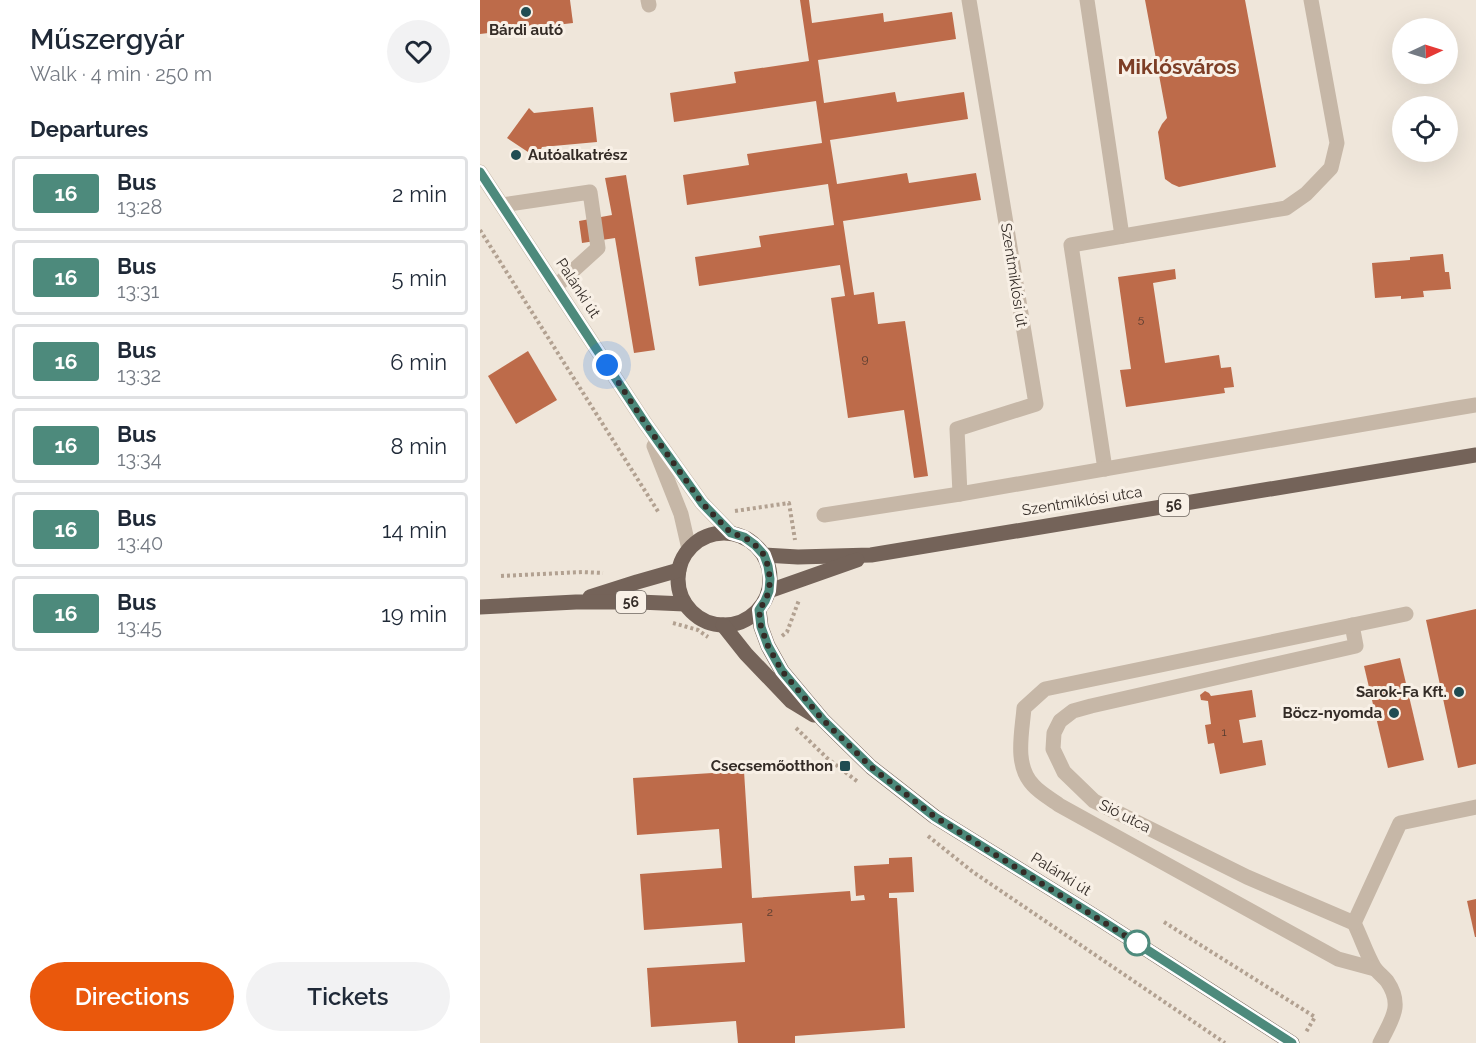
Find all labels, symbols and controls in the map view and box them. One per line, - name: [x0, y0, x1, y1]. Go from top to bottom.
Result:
- marker: Bárdi autó: [519, 5, 533, 19]
- north arrow: [1392, 18, 1458, 84]
- map controls: [1392, 18, 1458, 162]
- button: heart: [387, 20, 450, 83]
- place label: Bárdi autó: [489, 21, 563, 39]
- text: Műszergyár: [30, 23, 184, 56]
- district label: Miklósváros: [1117, 54, 1237, 79]
- text: Walk · 4 min · 250 m: [30, 62, 212, 86]
- button: locate: [1392, 96, 1458, 162]
- text: Departures: [30, 116, 148, 142]
- place label: Autóalkatrész: [528, 146, 627, 164]
- marker: Autóalkatrész: [509, 148, 523, 162]
- text: Bus: [117, 169, 156, 195]
- text: 16: [54, 181, 78, 206]
- text: 2 min: [392, 181, 447, 207]
- text: 13:28: [117, 195, 162, 219]
- street label: Szentmiklósi út: [997, 222, 1031, 328]
- text: Bus: [117, 253, 156, 279]
- street label: Palánki út: [552, 255, 604, 321]
- text: 16: [54, 265, 78, 290]
- text: 5 min: [392, 265, 447, 291]
- text: 13:31: [117, 279, 159, 303]
- house number: 5: [1138, 312, 1145, 326]
- text: Bus: [117, 337, 156, 363]
- text: 16: [54, 349, 78, 374]
- text: 6 min: [390, 349, 447, 375]
- your location: [592, 350, 622, 380]
- house number: 9: [861, 352, 869, 366]
- text: 13:32: [117, 363, 161, 387]
- text: Bus: [117, 421, 156, 447]
- text: 16: [54, 433, 78, 458]
- text: 8 min: [391, 433, 447, 459]
- text: 13:34: [117, 447, 162, 471]
- street label: Szentmiklósi utca: [1021, 483, 1143, 519]
- road number: 56: [1159, 494, 1189, 516]
- text: Bus: [117, 505, 156, 531]
- text: 16: [54, 517, 78, 542]
- text: 14 min: [382, 517, 447, 543]
- text: 13:40: [117, 531, 163, 555]
- text: Bus: [117, 589, 156, 615]
- road number: 56: [616, 591, 646, 613]
- text: 16: [54, 601, 78, 626]
- text: 19 min: [381, 601, 447, 627]
- text: 13:45: [117, 615, 162, 639]
- place label: Sarok-Fa Kft.: [1356, 683, 1447, 701]
- marker: Sarok-Fa Kft.: [1452, 685, 1466, 699]
- place label: Böcz-nyomda: [1282, 704, 1382, 722]
- marker: Böcz-nyomda: [1387, 706, 1401, 720]
- house number: 1: [1221, 725, 1227, 739]
- place label: Csecsemőotthon: [711, 757, 833, 775]
- marker: Csecsemőotthon: [838, 759, 852, 773]
- street label: Sió utca: [1096, 795, 1154, 837]
- street label: Palánki út: [1028, 849, 1094, 899]
- house number: 2: [767, 905, 773, 919]
- unlabelled marker: [1124, 930, 1150, 956]
- button: Directions: [30, 962, 234, 1031]
- button: Tickets: [246, 962, 450, 1031]

